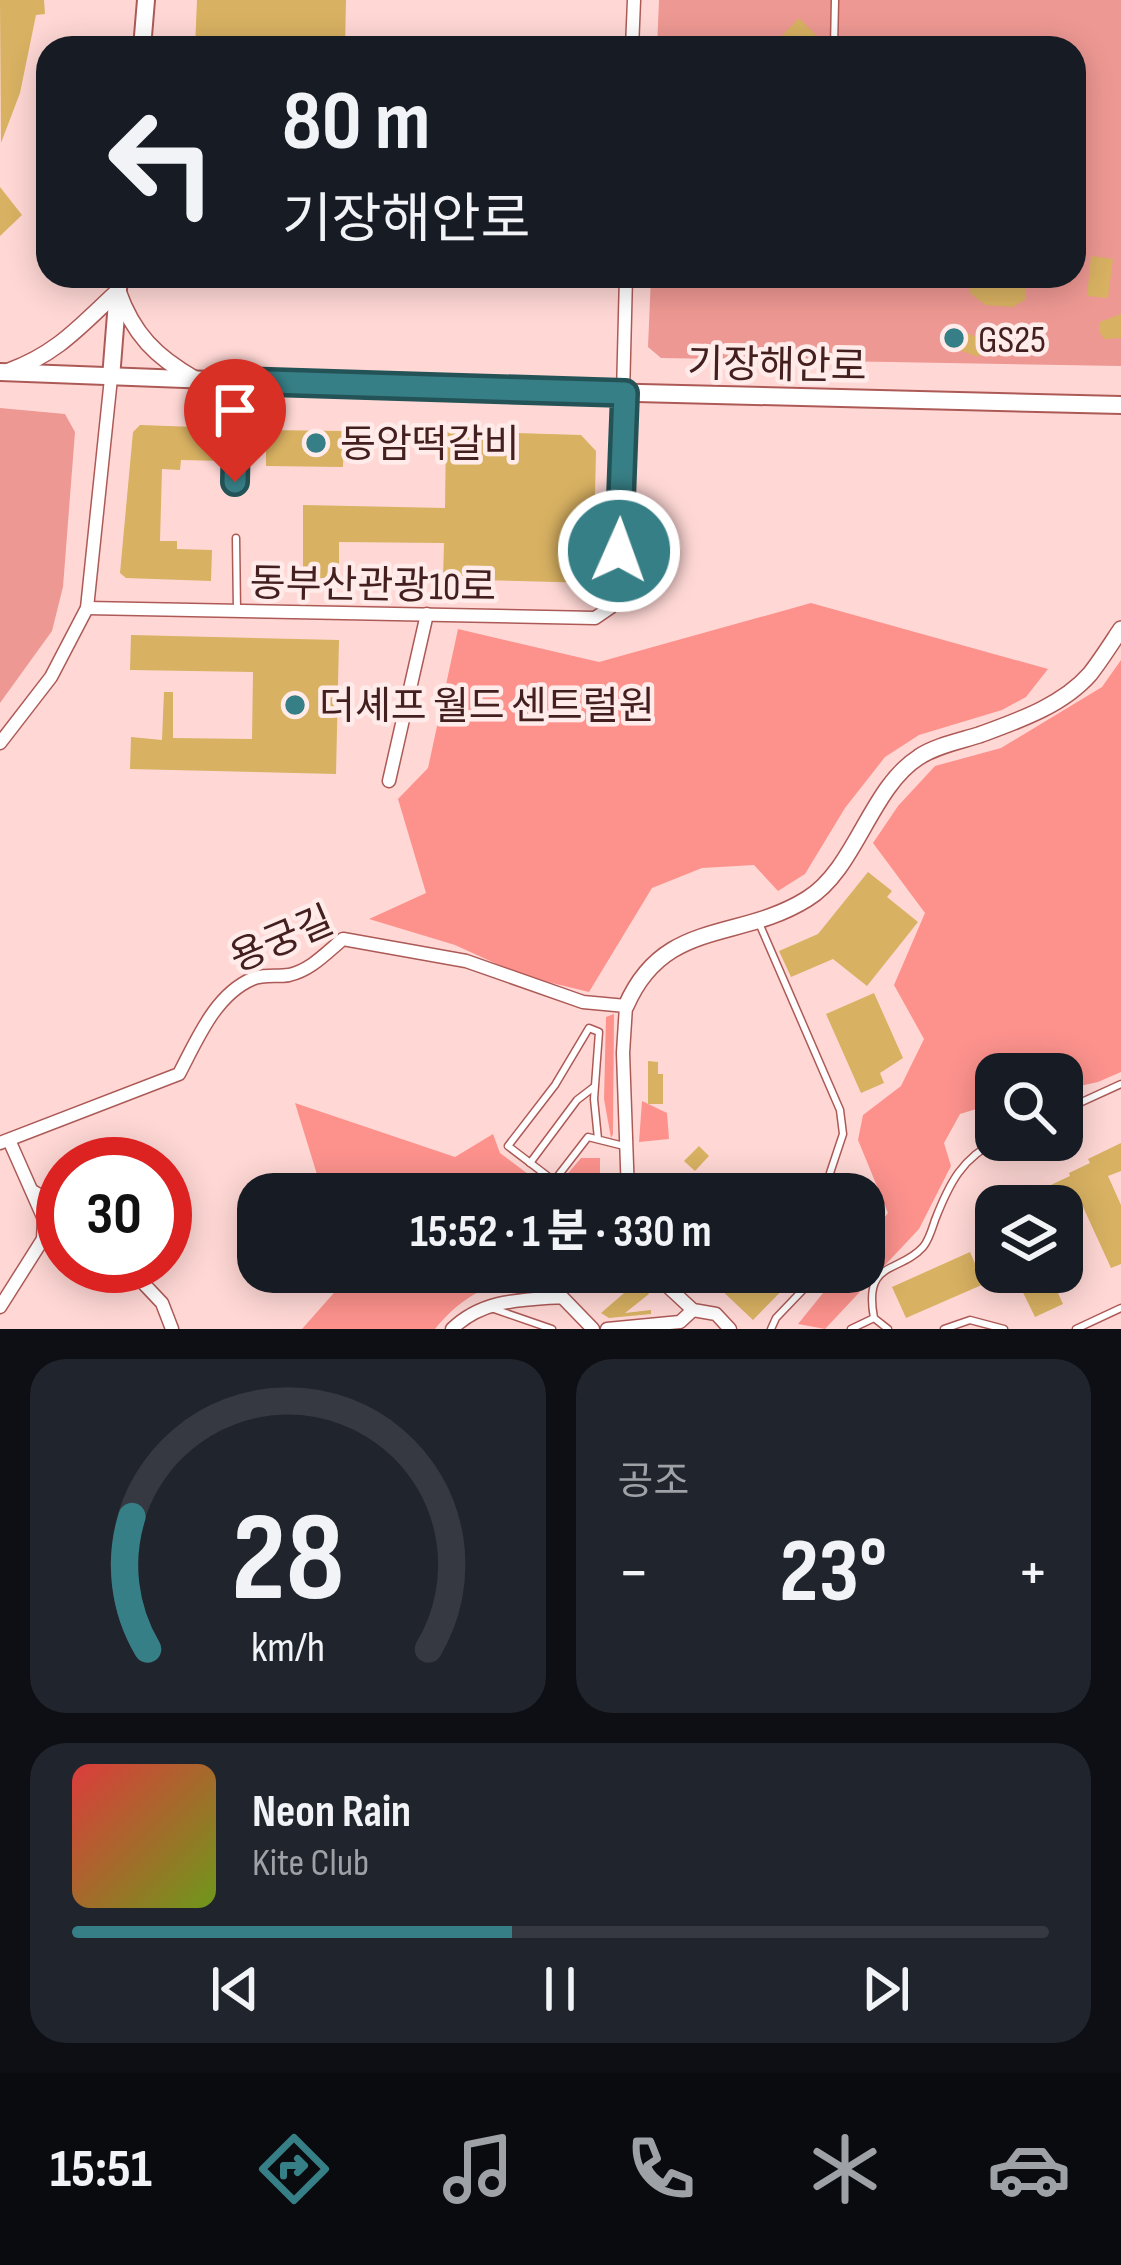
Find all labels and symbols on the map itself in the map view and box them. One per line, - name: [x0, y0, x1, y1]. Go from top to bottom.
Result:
- place label: GS25: [978, 317, 1046, 364]
- marker: GS25: [941, 325, 967, 351]
- street label: 기장해안로: [687, 341, 867, 392]
- pin: [184, 359, 286, 482]
- place label: 동암떡갈비: [340, 422, 519, 469]
- marker: 동암떡갈비: [303, 430, 329, 456]
- position arrow: [556, 488, 682, 614]
- street label: 동부산관광10로: [249, 561, 497, 612]
- place label: 더셰프 월드 센트럴원: [319, 684, 654, 731]
- marker: 더셰프 월드 센트럴원: [282, 692, 308, 718]
- street label: 용궁길: [223, 898, 341, 983]
- speed limit sign: 30: [36, 1137, 192, 1293]

